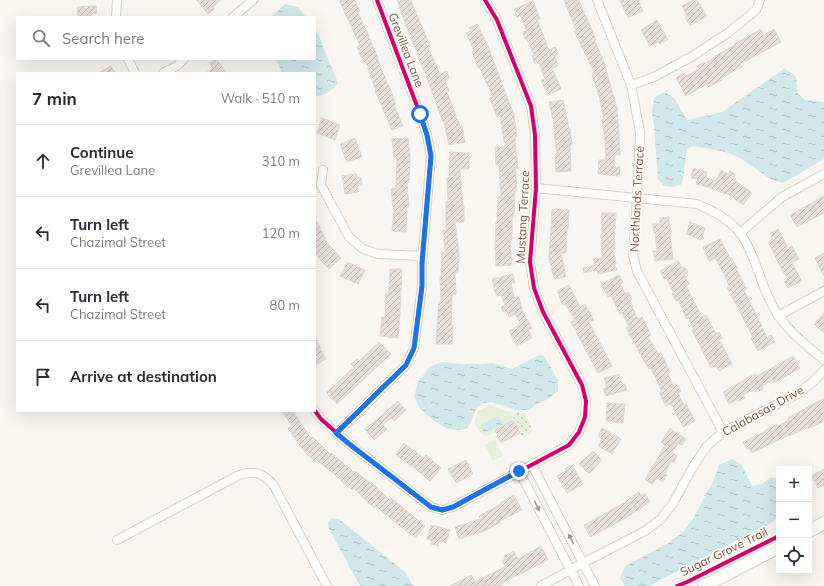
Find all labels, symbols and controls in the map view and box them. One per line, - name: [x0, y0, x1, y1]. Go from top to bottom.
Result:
- street label: Grevillea Lane: [385, 10, 428, 89]
- search box: [16, 16, 316, 60]
- icon: search: [30, 27, 52, 49]
- text: Search here: [62, 29, 144, 48]
- text: 7 min: [32, 88, 77, 109]
- text: Walk · 510 m: [221, 90, 300, 106]
- route start: [411, 105, 429, 123]
- text: Continue: [70, 143, 133, 162]
- street label: Northlands Terrace: [626, 146, 647, 252]
- icon: ahead: [32, 150, 54, 172]
- text: 310 m: [262, 153, 300, 169]
- text: Grevillea Lane: [70, 162, 155, 178]
- street label: Mustang Terrace: [513, 170, 532, 264]
- text: Turn left: [70, 215, 129, 234]
- icon: left: [32, 222, 54, 244]
- text: 120 m: [262, 225, 300, 241]
- text: Chazimal Street: [70, 234, 166, 250]
- text: Turn left: [70, 287, 129, 306]
- icon: left: [32, 294, 54, 316]
- text: 80 m: [270, 297, 300, 313]
- text: Chazimal Street: [70, 306, 166, 322]
- icon: arrive: [32, 366, 54, 388]
- text: Arrive at destination: [70, 367, 217, 386]
- street label: Calabasas Drive: [719, 382, 806, 439]
- route end: [510, 462, 528, 480]
- map controls: [776, 466, 812, 574]
- button: +: [776, 466, 812, 502]
- one-way arrow: [534, 500, 541, 512]
- button: −: [776, 502, 812, 538]
- street label: Sugar Grove Trail: [678, 524, 770, 579]
- one-way arrow: [568, 533, 574, 545]
- button: locate: [776, 538, 812, 574]

